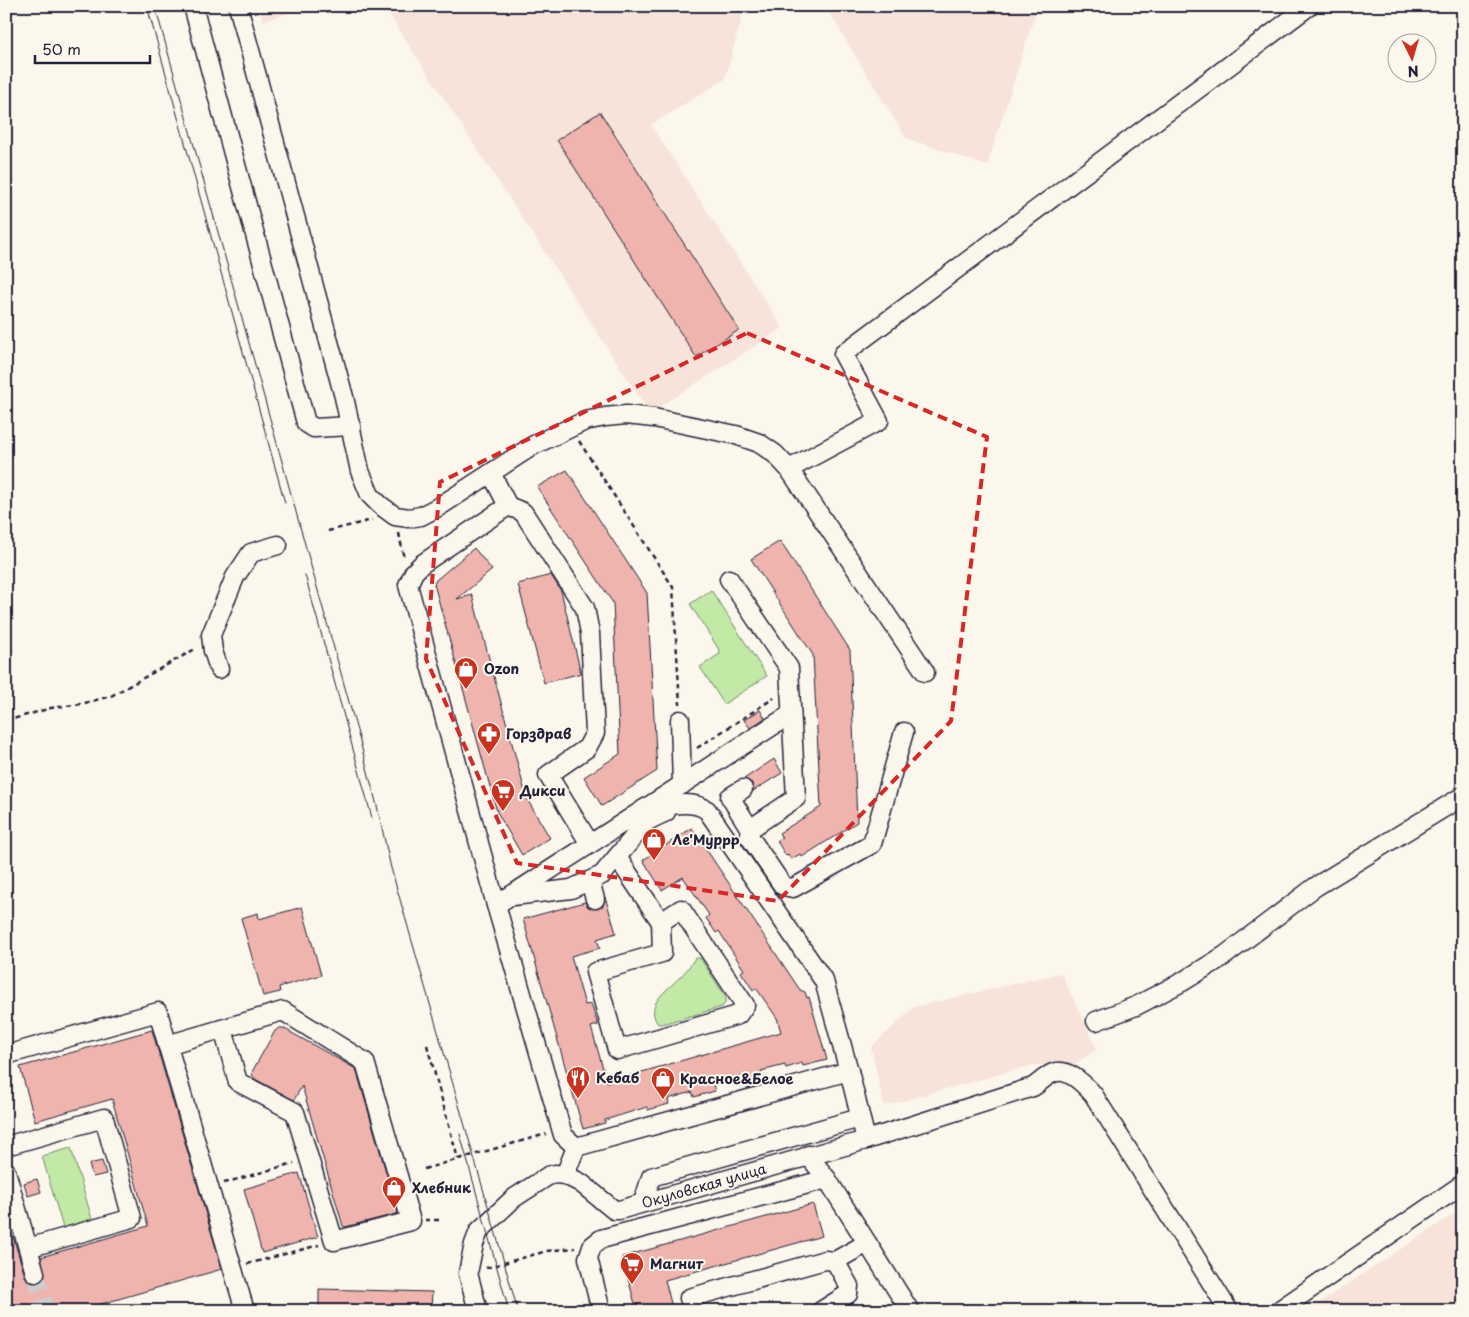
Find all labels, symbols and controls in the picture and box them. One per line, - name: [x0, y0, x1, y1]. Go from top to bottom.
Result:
- scale bar: [35, 32, 150, 64]
- north arrow: [1386, 32, 1436, 82]
- text: 50 m: [42, 37, 81, 60]
- text: N: [1407, 61, 1420, 82]
- shop icon: Ozon: [453, 656, 479, 690]
- place label: Ozon: [484, 658, 519, 679]
- pharmacy icon: Горздрав: [476, 721, 502, 755]
- place label: Горздрав: [506, 723, 571, 744]
- supermarket icon: Дикси: [490, 778, 516, 812]
- place label: Дикси: [519, 780, 565, 801]
- shop icon: Ле'Муррр: [641, 827, 667, 861]
- place label: Ле'Муррр: [672, 829, 740, 850]
- restaurant icon: Кебаб: [565, 1065, 591, 1099]
- shop icon: Красное&Белое: [650, 1066, 676, 1100]
- place label: Кебаб: [596, 1067, 640, 1088]
- place label: Красное&Белое: [680, 1068, 794, 1089]
- street label: Окуловская улица: [639, 1158, 769, 1213]
- shop icon: Хлебник: [381, 1175, 407, 1209]
- place label: Хлебник: [412, 1177, 471, 1198]
- supermarket icon: Магнит: [619, 1251, 645, 1285]
- place label: Магнит: [650, 1253, 704, 1274]

